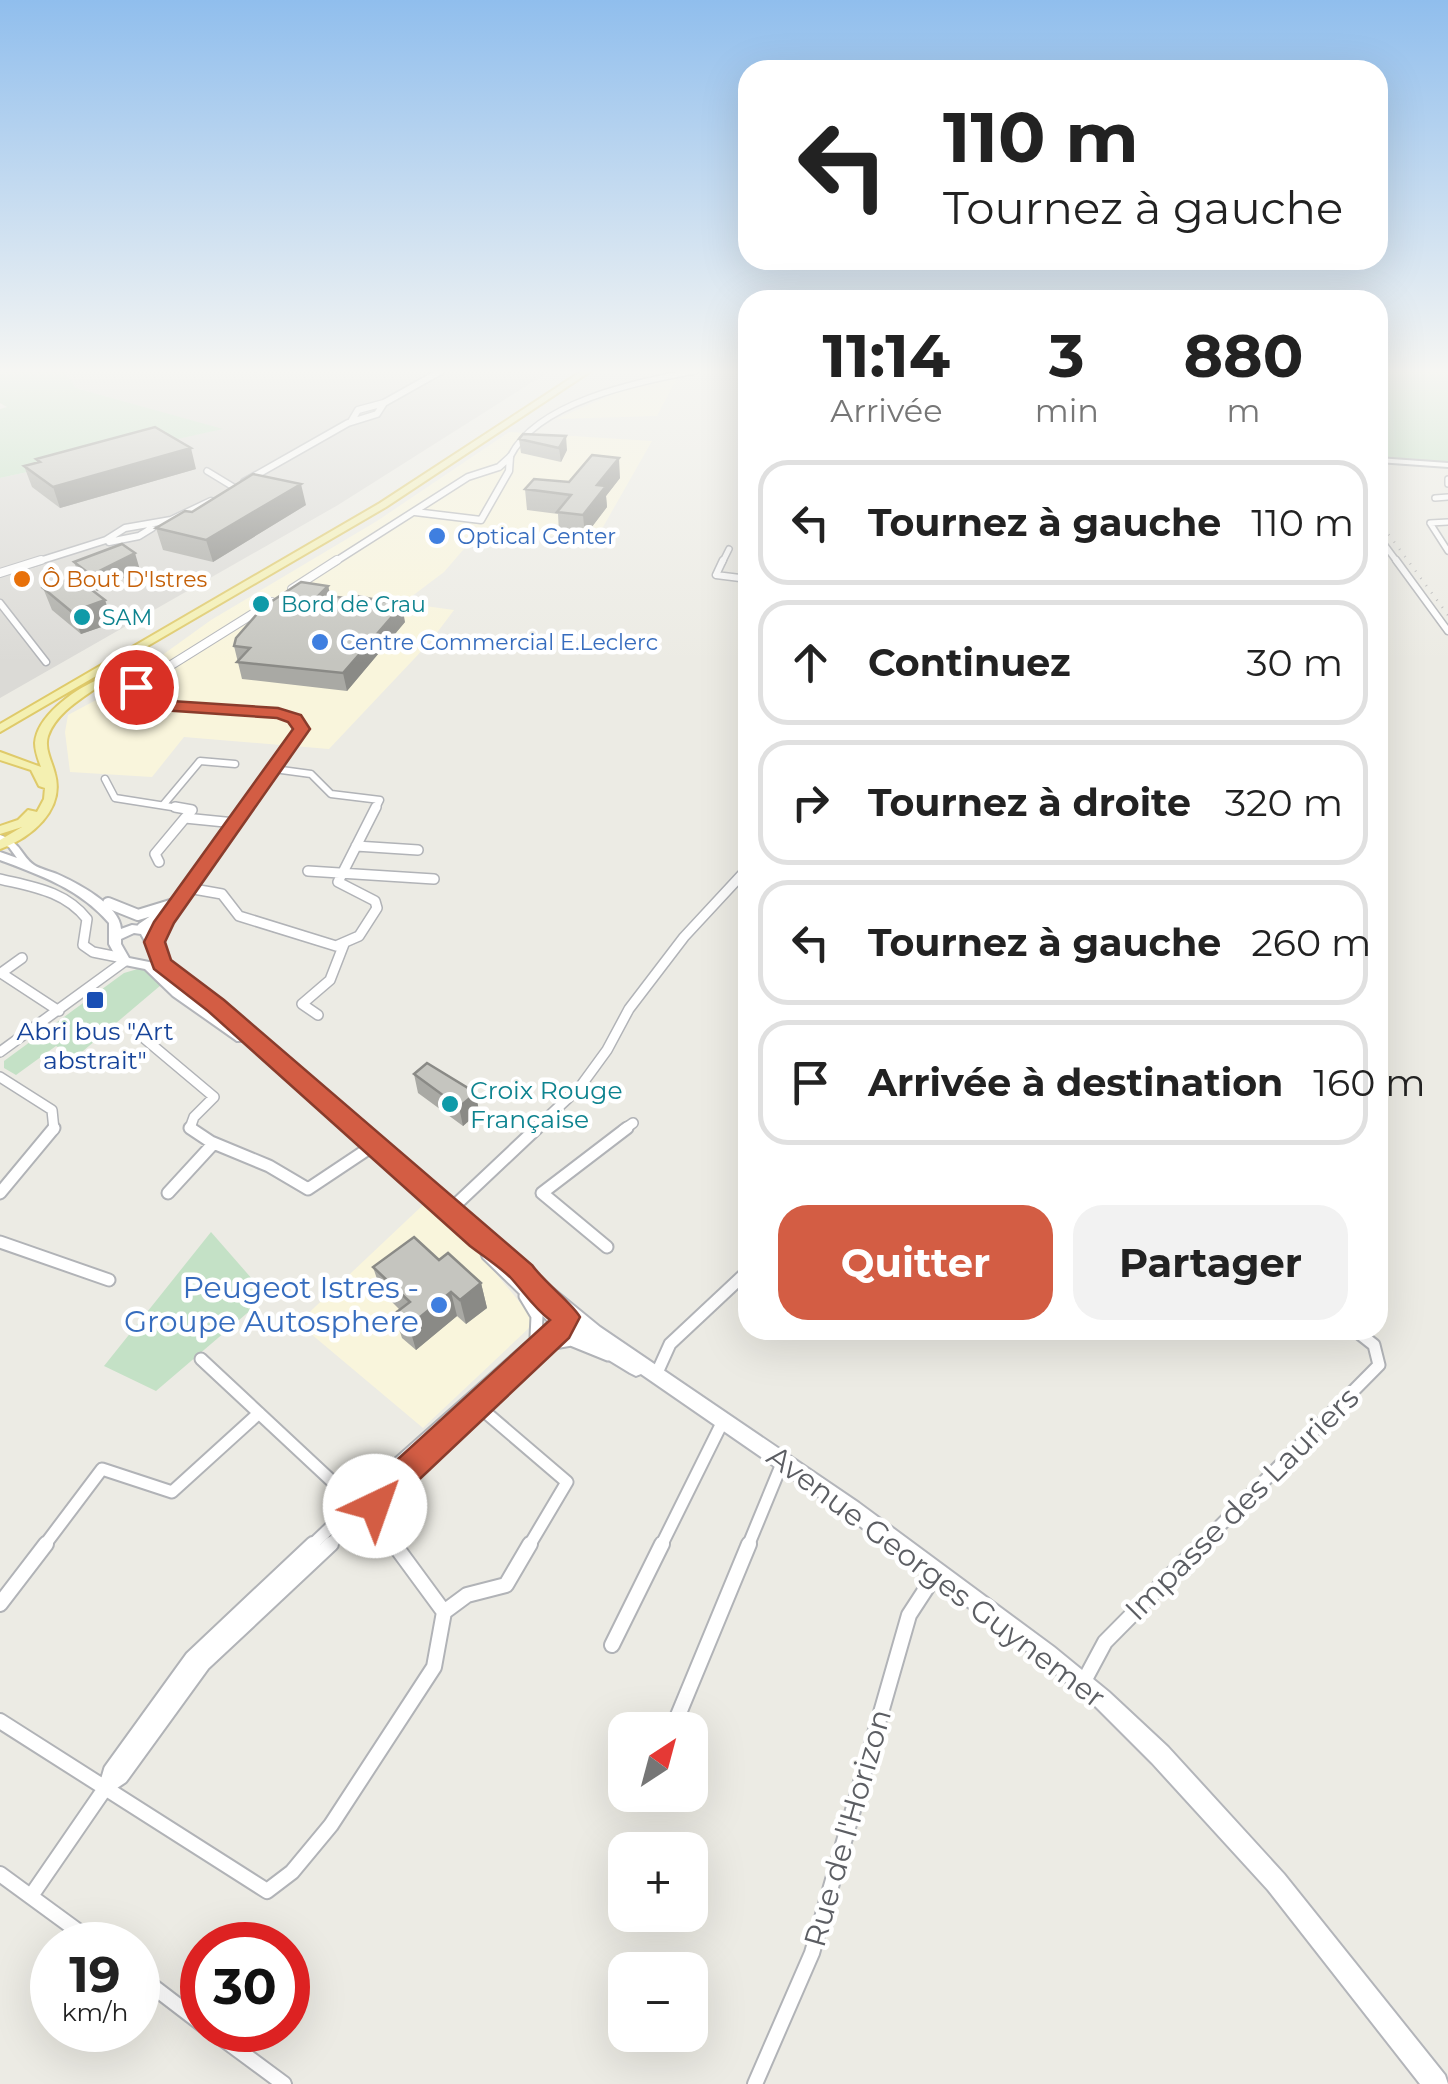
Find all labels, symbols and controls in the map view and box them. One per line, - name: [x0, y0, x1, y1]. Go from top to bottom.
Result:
- text: 110 m: [943, 94, 1139, 180]
- icon: left: [778, 100, 908, 230]
- text: Tournez à gauche: [943, 180, 1343, 235]
- text: 11:14: [823, 319, 950, 392]
- text: 3: [1049, 319, 1085, 392]
- text: 880: [1183, 319, 1303, 392]
- text: Arrivée: [830, 391, 942, 430]
- text: min: [1035, 391, 1099, 430]
- text: m: [1226, 391, 1260, 430]
- icon: left: [783, 495, 838, 550]
- text: Tournez à gauche: [868, 499, 1221, 546]
- text: 110 m: [1251, 499, 1354, 546]
- place label: Optical Center: [457, 523, 616, 550]
- marker: Optical Center: [426, 525, 448, 547]
- place label: Ô Bout D'Istres: [42, 566, 207, 593]
- marker: Ô Bout D'Istres: [11, 568, 33, 590]
- place label: Bord de Crau: [281, 591, 426, 618]
- marker: Bord de Crau: [250, 593, 272, 615]
- place label: SAM: [102, 604, 152, 631]
- marker: SAM: [71, 606, 93, 628]
- place label: Centre Commercial E.Leclerc: [340, 629, 658, 656]
- marker: Centre Commercial E.Leclerc: [309, 631, 331, 653]
- icon: ahead: [783, 635, 838, 690]
- text: Continuez: [868, 639, 1071, 686]
- text: 30 m: [1246, 639, 1343, 686]
- pin: [94, 645, 179, 730]
- icon: arrive: [109, 660, 164, 715]
- icon: right: [783, 775, 838, 830]
- text: Tournez à droite: [868, 779, 1191, 826]
- text: 320 m: [1225, 779, 1343, 826]
- icon: left: [783, 915, 838, 970]
- text: Tournez à gauche: [868, 919, 1221, 966]
- text: 260 m: [1251, 919, 1371, 966]
- marker: Abri bus "Art abstrait": [84, 989, 106, 1011]
- place label: Abri bus "Art abstrait": [16, 1016, 174, 1075]
- icon: arrive: [783, 1055, 838, 1110]
- text: Arrivée à destination: [868, 1059, 1283, 1106]
- text: 160 m: [1313, 1059, 1426, 1106]
- place label: Croix Rouge Française: [470, 1075, 623, 1134]
- marker: Croix Rouge Française: [439, 1093, 461, 1115]
- button: Quitter: [778, 1205, 1053, 1320]
- button: Partager: [1073, 1205, 1348, 1320]
- place label: Peugeot Istres - Groupe Autosphere: [124, 1269, 419, 1340]
- marker: Peugeot Istres - Groupe Autosphere: [428, 1294, 450, 1316]
- street label: Impasse des Lauriers: [1117, 1379, 1366, 1628]
- street label: Avenue Georges Guynemer: [760, 1437, 1113, 1716]
- position arrow: [323, 1454, 427, 1558]
- street label: Rue de l'Horizon: [796, 1705, 899, 1951]
- north arrow: [608, 1712, 708, 1812]
- map controls: [608, 1712, 708, 2052]
- button: +: [608, 1832, 708, 1932]
- speed limit sign: 30: [180, 1922, 310, 2052]
- text: 19: [69, 1944, 121, 2005]
- button: −: [608, 1952, 708, 2052]
- text: km/h: [62, 1997, 128, 2027]

